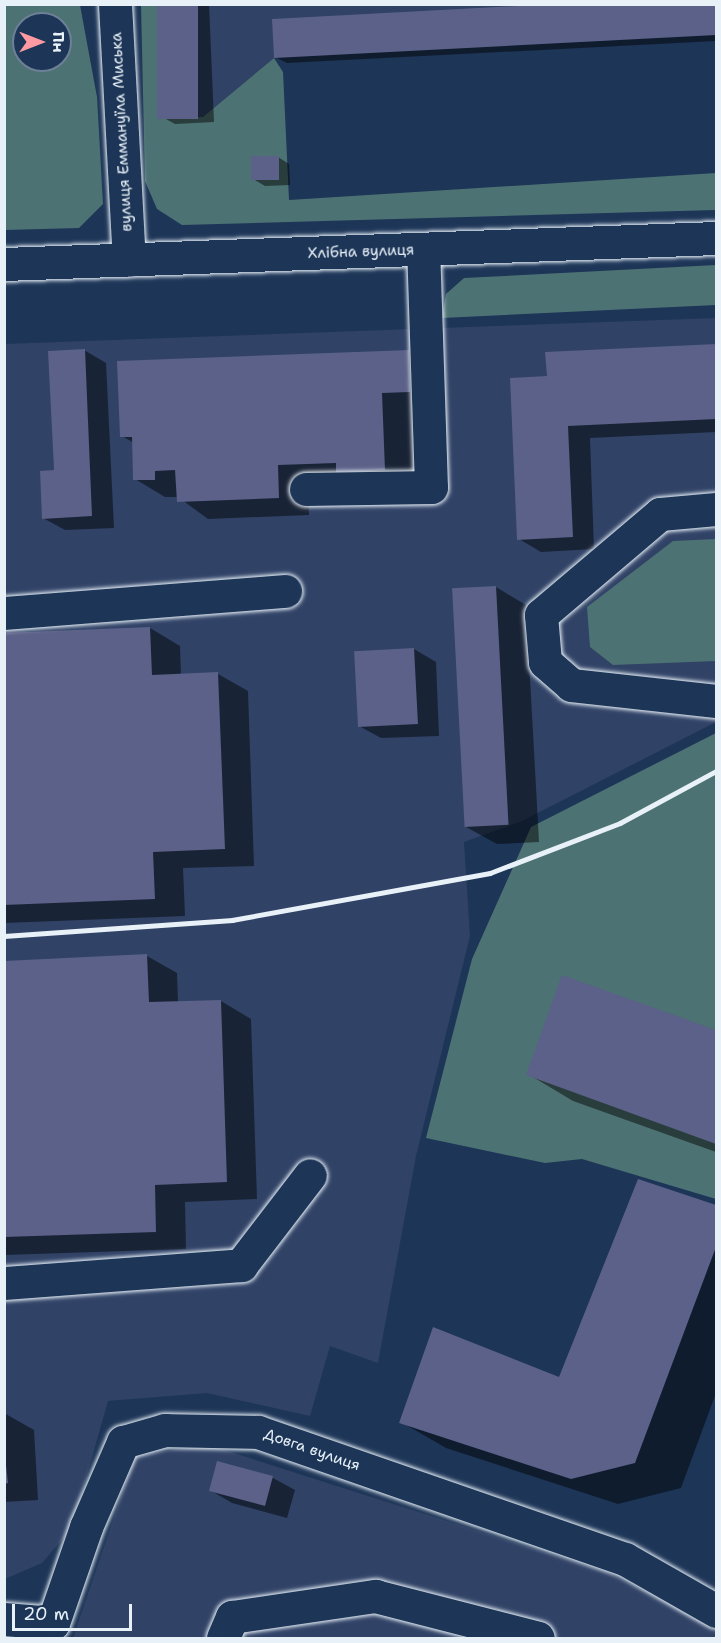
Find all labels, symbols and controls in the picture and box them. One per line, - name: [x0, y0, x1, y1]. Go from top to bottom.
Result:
- north arrow: [12, 12, 72, 72]
- text: Пн: [48, 31, 69, 53]
- street label: вулиця Еммануїла Миська: [108, 32, 136, 232]
- street label: Хлібна вулиця: [307, 241, 415, 263]
- street label: Довга вулиця: [262, 1425, 362, 1475]
- scale bar: [15, 1592, 135, 1630]
- text: 20 m: [23, 1602, 69, 1626]

